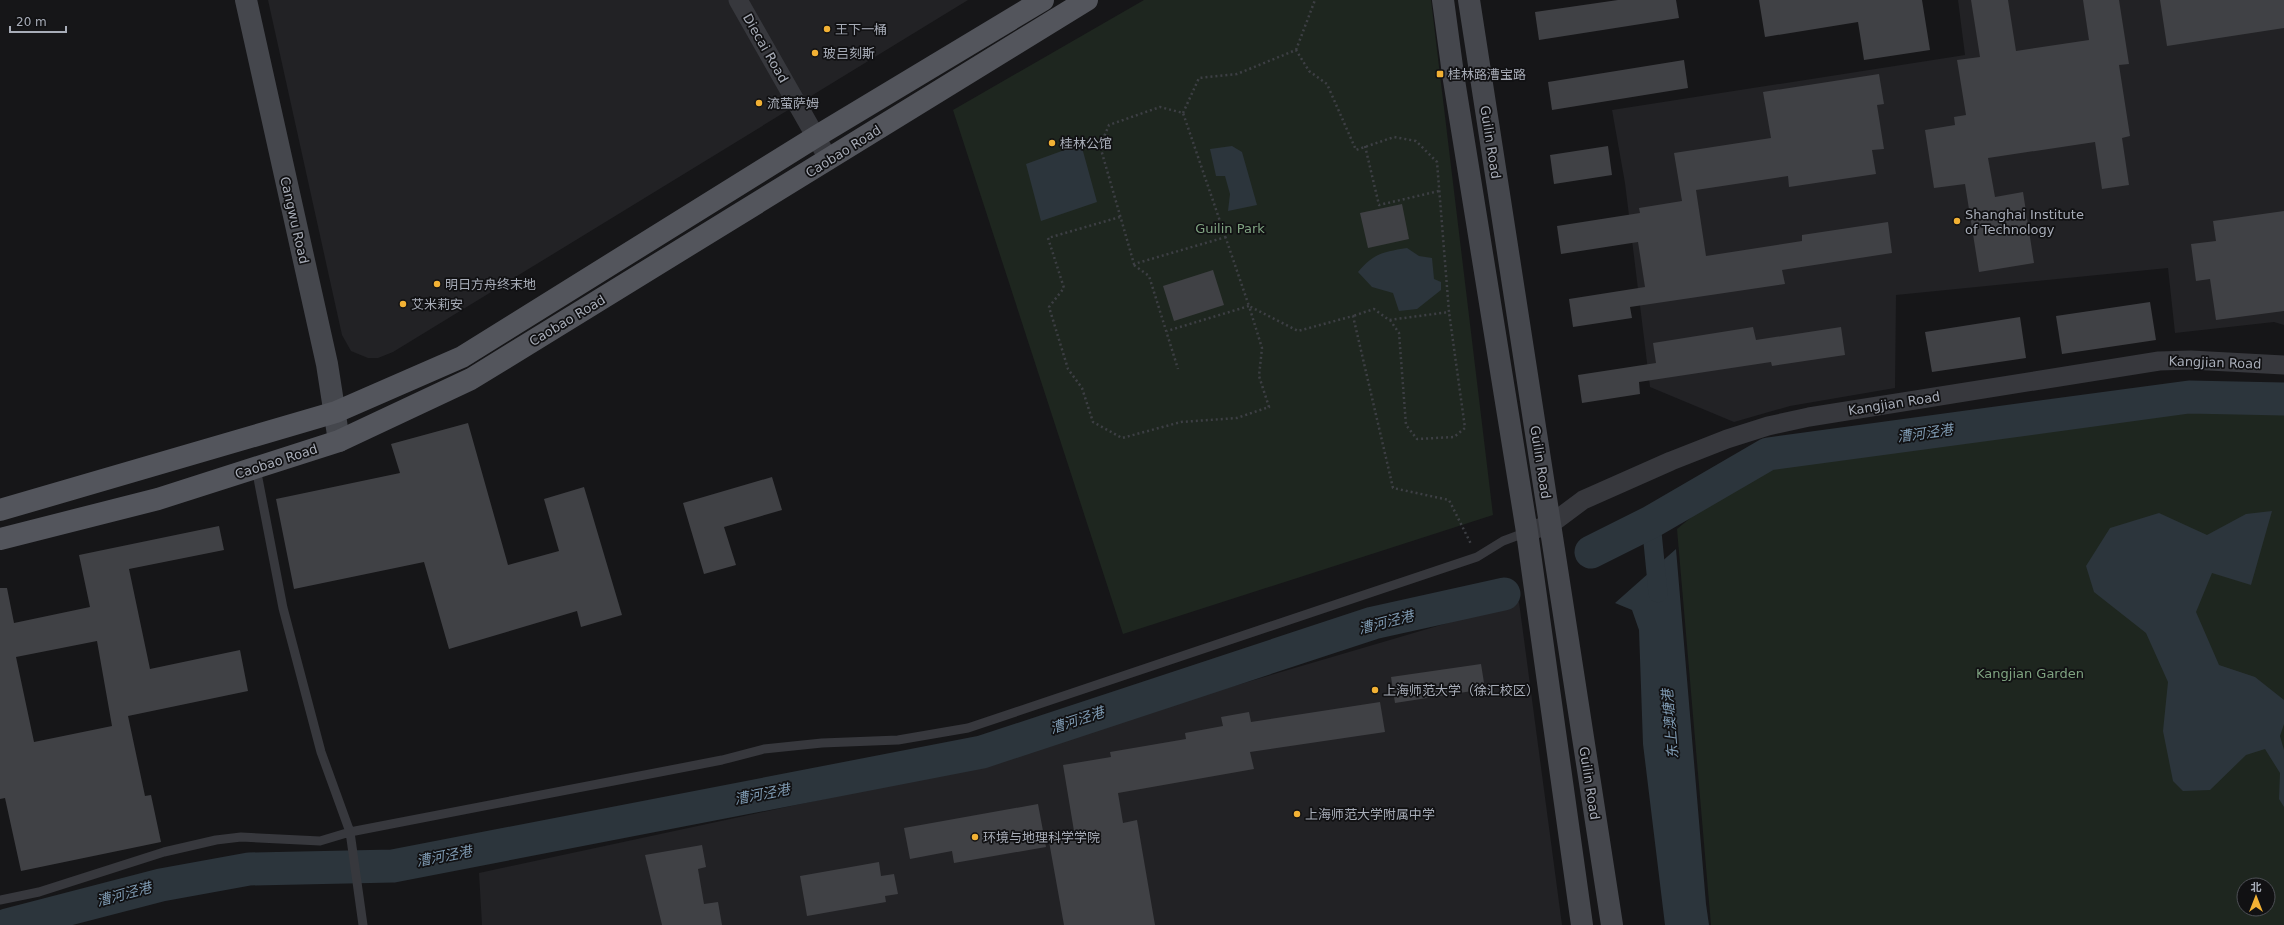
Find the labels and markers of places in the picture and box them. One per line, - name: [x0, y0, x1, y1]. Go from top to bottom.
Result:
- place label: 王下一桶: [835, 22, 887, 37]
- marker: 王下一桶: [822, 24, 832, 34]
- place label: 玻吕刻斯: [823, 46, 875, 61]
- marker: 玻吕刻斯: [810, 48, 820, 58]
- place label: 桂林路漕宝路: [1448, 67, 1526, 82]
- marker: 桂林路漕宝路: [1435, 69, 1445, 79]
- place label: 流萤萨姆: [767, 96, 819, 111]
- marker: 流萤萨姆: [754, 98, 764, 108]
- place label: 桂林公馆: [1060, 136, 1112, 151]
- marker: 桂林公馆: [1047, 138, 1057, 148]
- place label: Shanghai Institute of Technology: [1965, 207, 2084, 237]
- marker: Shanghai Institute of Technology: [1952, 216, 1962, 226]
- place label: 明日方舟终末地: [445, 277, 536, 292]
- marker: 明日方舟终末地: [432, 279, 442, 289]
- place label: 艾米莉安: [411, 297, 463, 312]
- marker: 艾米莉安: [398, 299, 408, 309]
- place label: 上海师范大学（徐汇校区）: [1383, 683, 1539, 698]
- marker: 上海师范大学（徐汇校区）: [1370, 685, 1380, 695]
- place label: 上海师范大学附属中学: [1305, 807, 1435, 822]
- marker: 上海师范大学附属中学: [1292, 809, 1302, 819]
- place label: 环境与地理科学学院: [983, 830, 1100, 845]
- marker: 环境与地理科学学院: [970, 832, 980, 842]

